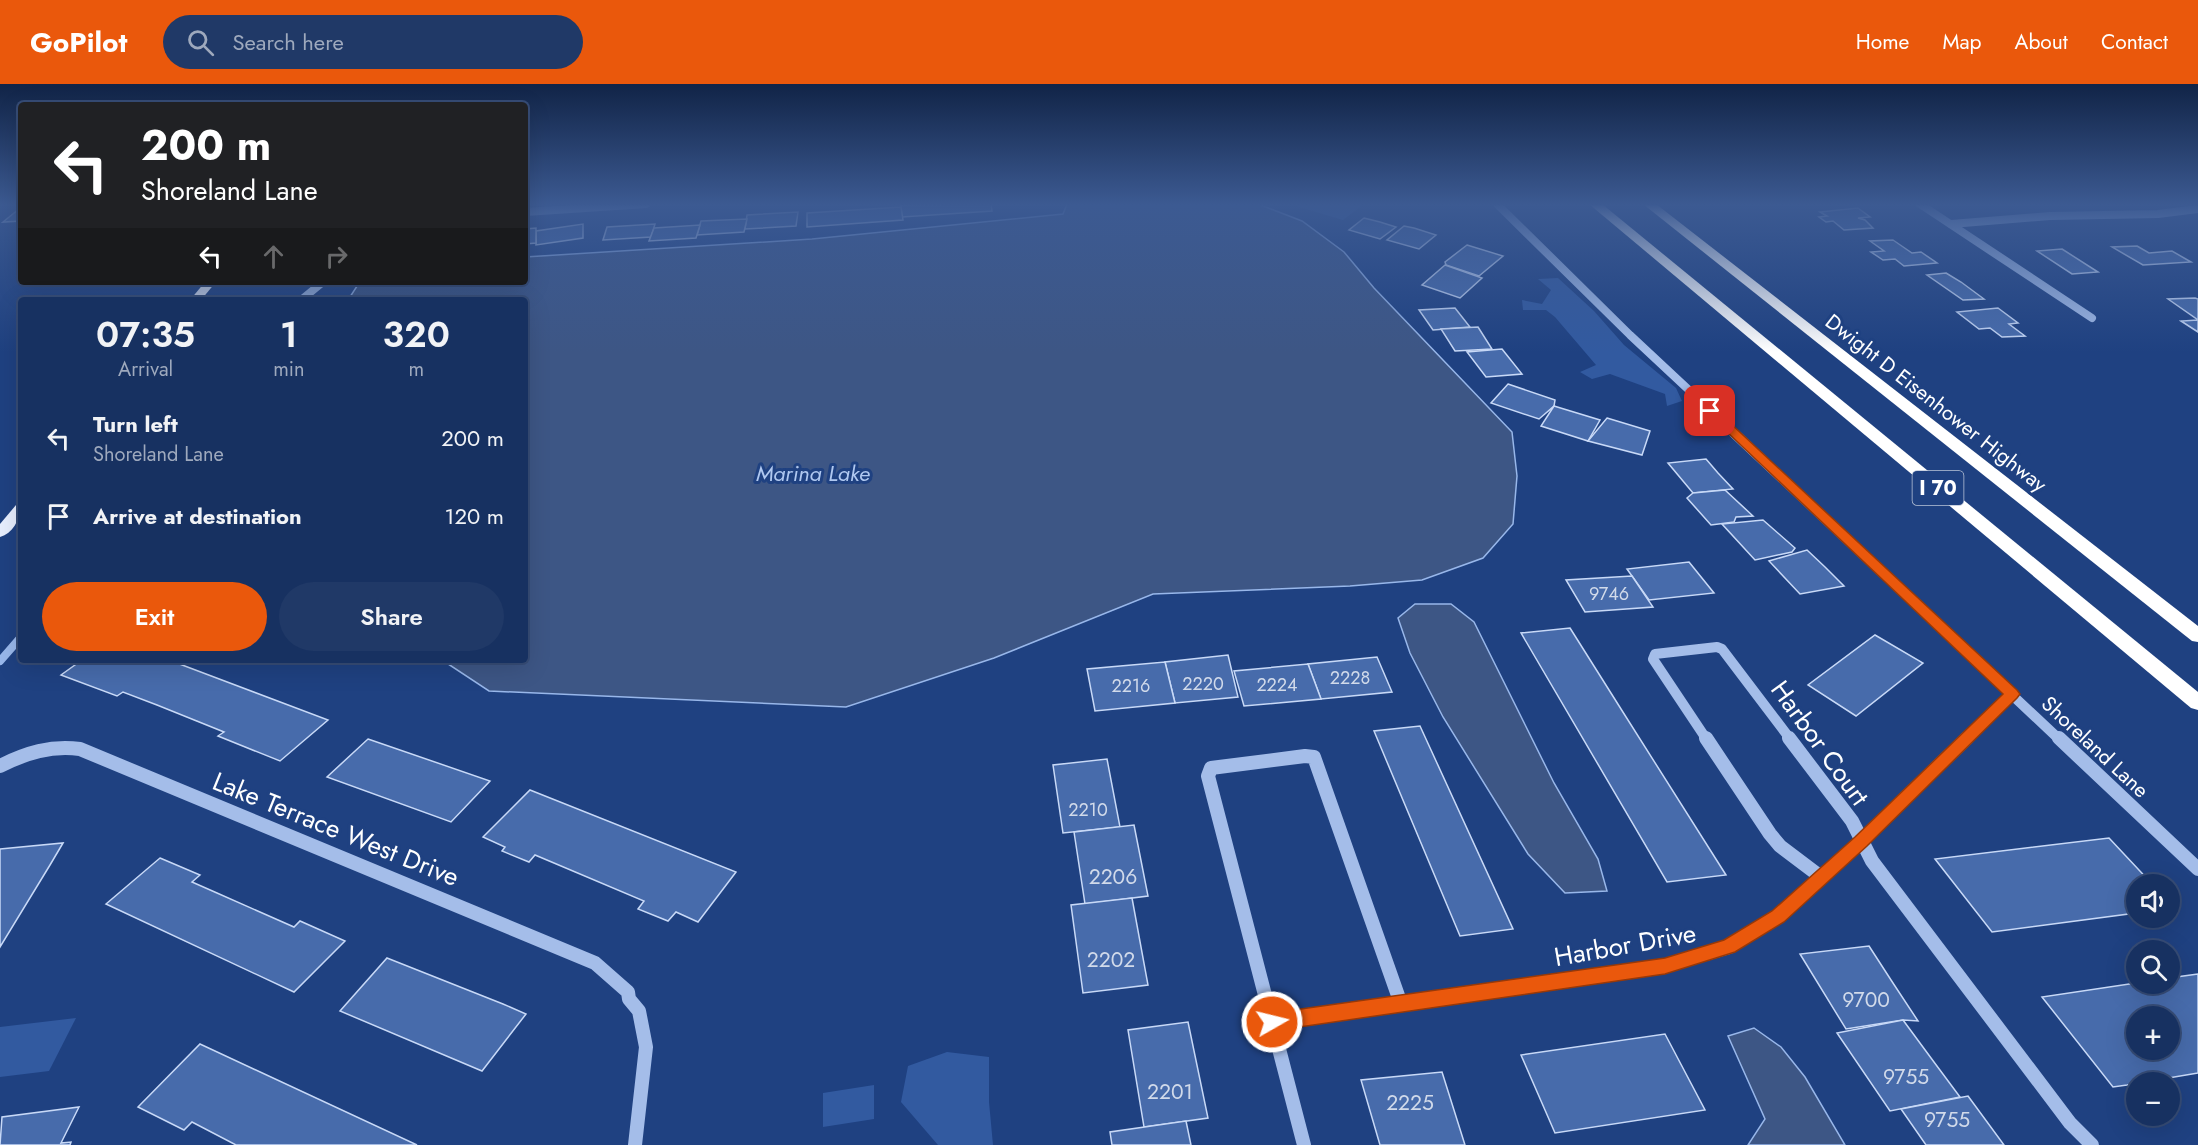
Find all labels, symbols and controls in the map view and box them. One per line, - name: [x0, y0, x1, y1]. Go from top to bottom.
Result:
- search box: [163, 15, 583, 69]
- text: GoPilot: [30, 22, 127, 63]
- icon: search: [184, 26, 217, 59]
- text: Search here: [232, 26, 344, 58]
- text: Home: [1856, 27, 1909, 57]
- text: Map: [1942, 27, 1982, 57]
- text: About: [2015, 27, 2068, 57]
- text: Contact: [2101, 27, 2168, 57]
- text: 200 m: [141, 115, 271, 176]
- icon: left: [42, 126, 120, 204]
- text: Shoreland Lane: [141, 171, 318, 210]
- icon: left: [194, 240, 227, 273]
- icon: ahead: [257, 240, 290, 273]
- icon: right: [320, 240, 353, 273]
- street label: Dwight D Eisenhower Highway: [1819, 307, 2054, 500]
- text: 07:35: [96, 308, 195, 360]
- text: 1: [280, 308, 298, 360]
- text: 320: [383, 308, 450, 360]
- text: Arrival: [118, 355, 173, 384]
- text: min: [273, 355, 305, 384]
- text: m: [408, 355, 424, 384]
- pin: [1684, 385, 1735, 436]
- icon: arrive: [1693, 394, 1726, 427]
- text: Turn left: [93, 408, 178, 440]
- icon: left: [42, 422, 75, 455]
- text: 200 m: [441, 422, 504, 454]
- text: Shoreland Lane: [93, 440, 224, 469]
- water label: Marina Lake: [756, 457, 870, 489]
- road number: I 70: [1912, 471, 1964, 505]
- icon: arrive: [42, 500, 75, 533]
- text: Arrive at destination: [93, 500, 302, 532]
- text: 120 m: [445, 500, 504, 532]
- house number: 9746: [1589, 581, 1629, 607]
- button: Exit: [42, 582, 267, 651]
- button: Share: [279, 582, 504, 651]
- house number: 2228: [1330, 665, 1370, 691]
- house number: 2220: [1182, 671, 1224, 697]
- house number: 2224: [1256, 672, 1298, 698]
- house number: 2216: [1112, 673, 1150, 699]
- street label: Harbor Court: [1762, 673, 1879, 814]
- street label: Shoreland Lane: [2035, 689, 2156, 805]
- street label: Lake Terrace West Drive: [207, 762, 465, 896]
- house number: 2210: [1068, 797, 1108, 823]
- house number: 2206: [1089, 862, 1137, 892]
- map controls: [2126, 874, 2180, 1126]
- button: sound: [2126, 874, 2180, 928]
- street label: Harbor Drive: [1551, 914, 1699, 976]
- button: search: [2126, 940, 2180, 994]
- house number: 2202: [1087, 945, 1135, 975]
- house number: 9700: [1842, 985, 1890, 1015]
- position arrow: [1240, 990, 1304, 1054]
- button: +: [2126, 1006, 2180, 1060]
- house number: 9755: [1883, 1062, 1929, 1092]
- button: −: [2126, 1072, 2180, 1126]
- house number: 2201: [1147, 1077, 1193, 1107]
- house number: 2225: [1386, 1088, 1434, 1118]
- house number: 9755: [1924, 1105, 1970, 1135]

